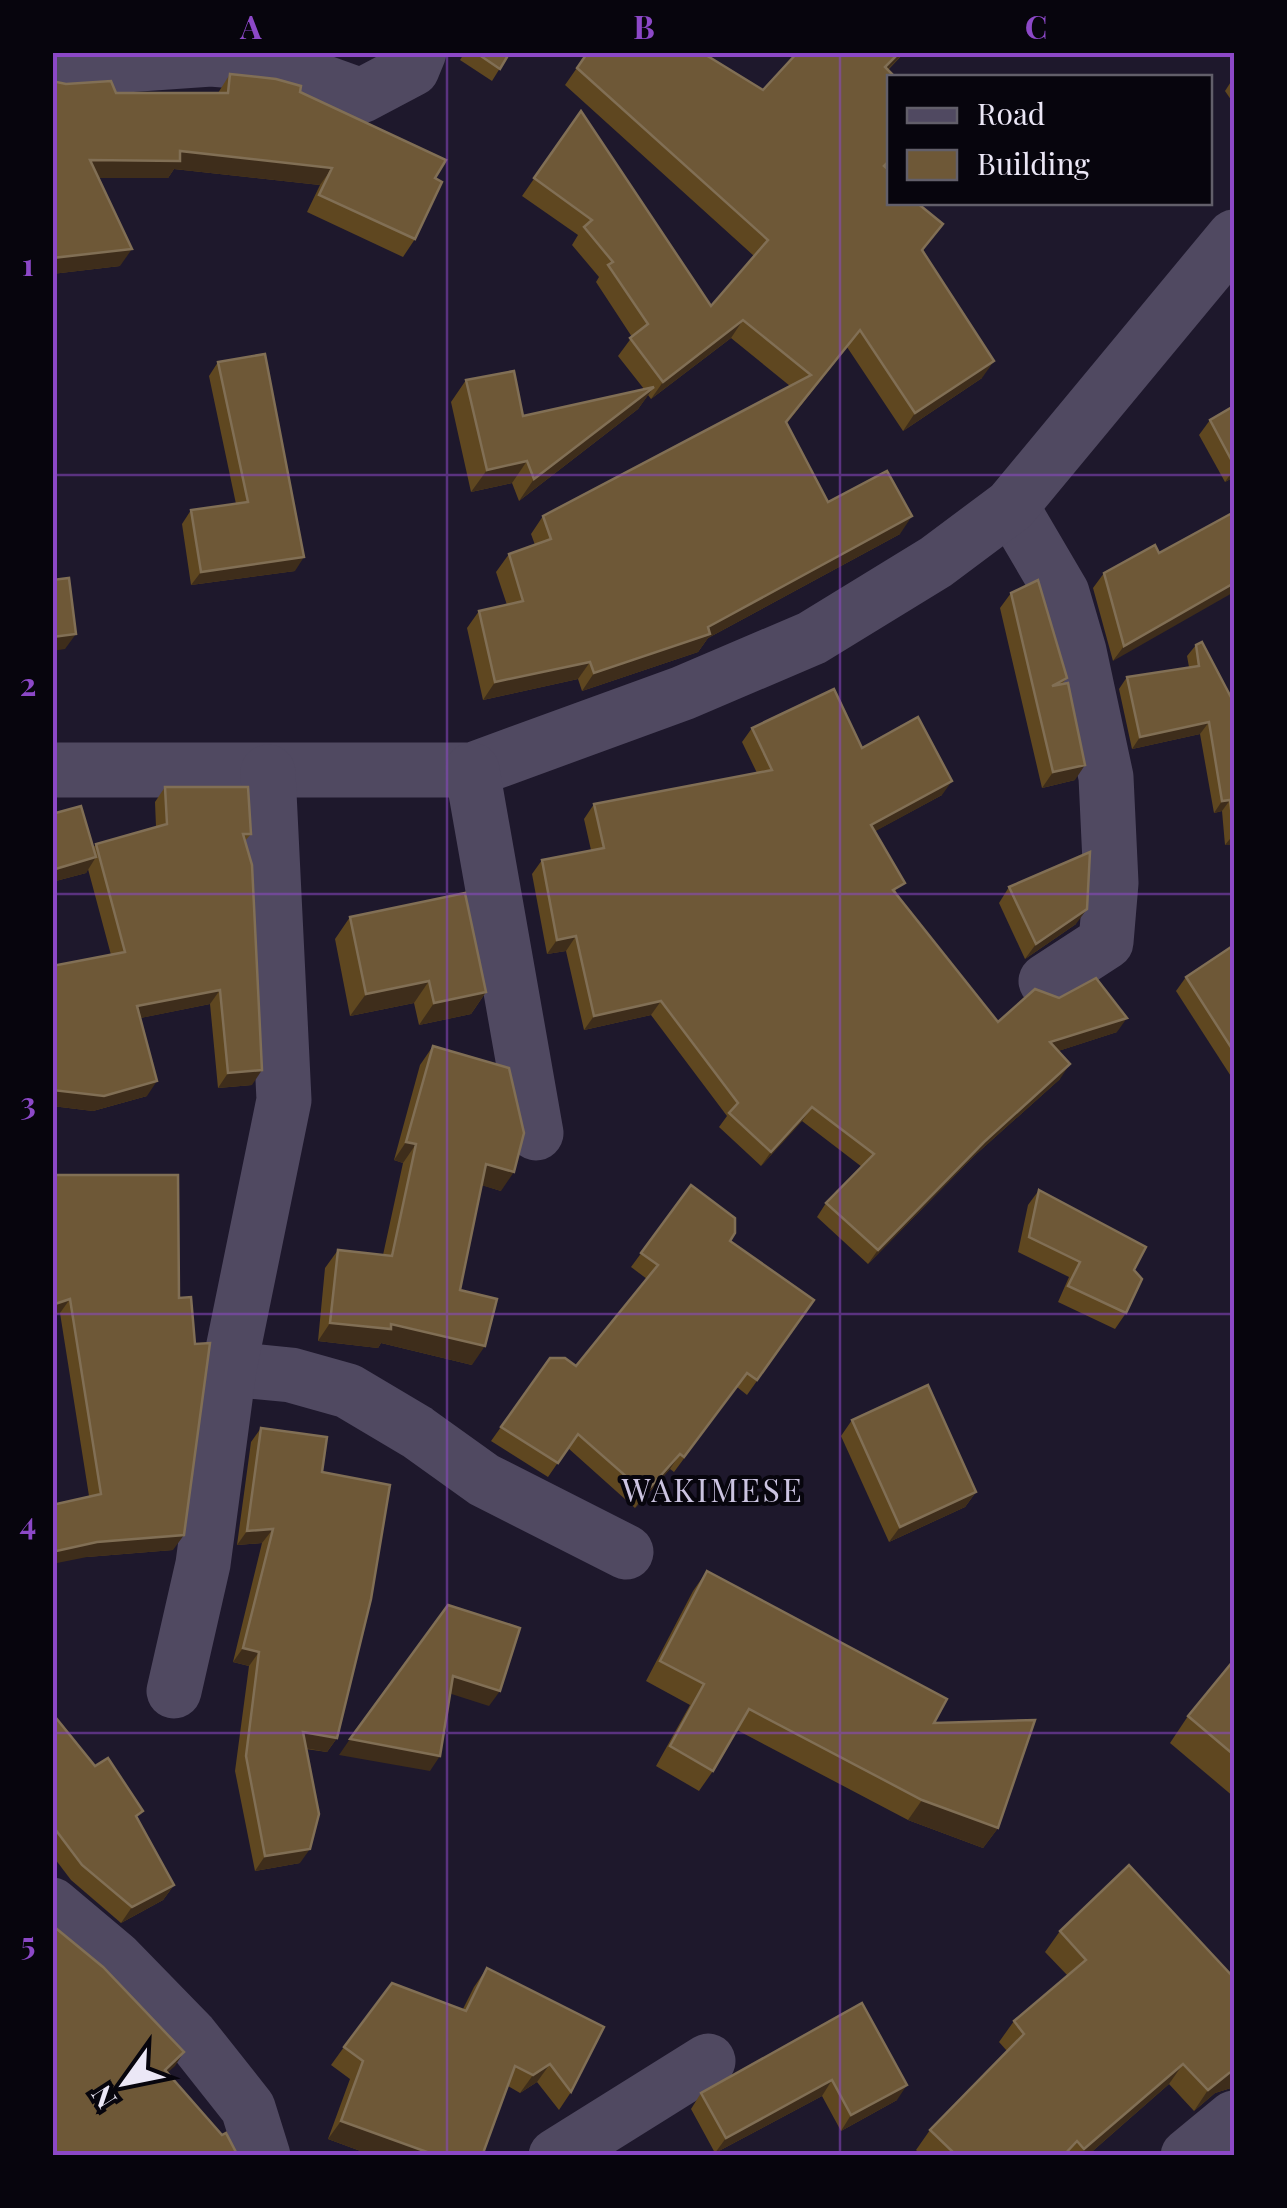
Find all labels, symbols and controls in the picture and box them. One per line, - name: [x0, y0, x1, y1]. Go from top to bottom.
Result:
- text: A: [239, 4, 262, 47]
- text: B: [633, 4, 655, 47]
- text: C: [1025, 4, 1047, 47]
- legend: [887, 75, 1212, 205]
- text: Road: [977, 93, 1045, 133]
- text: Building: [977, 143, 1090, 183]
- text: 1: [22, 241, 34, 284]
- text: 2: [20, 661, 36, 704]
- text: 3: [20, 1080, 36, 1123]
- district label: WAKIMESE: [621, 1467, 804, 1510]
- text: 4: [20, 1500, 36, 1543]
- text: 5: [21, 1920, 35, 1963]
- north arrow: [75, 2033, 175, 2133]
- text: N: [82, 2079, 124, 2116]

